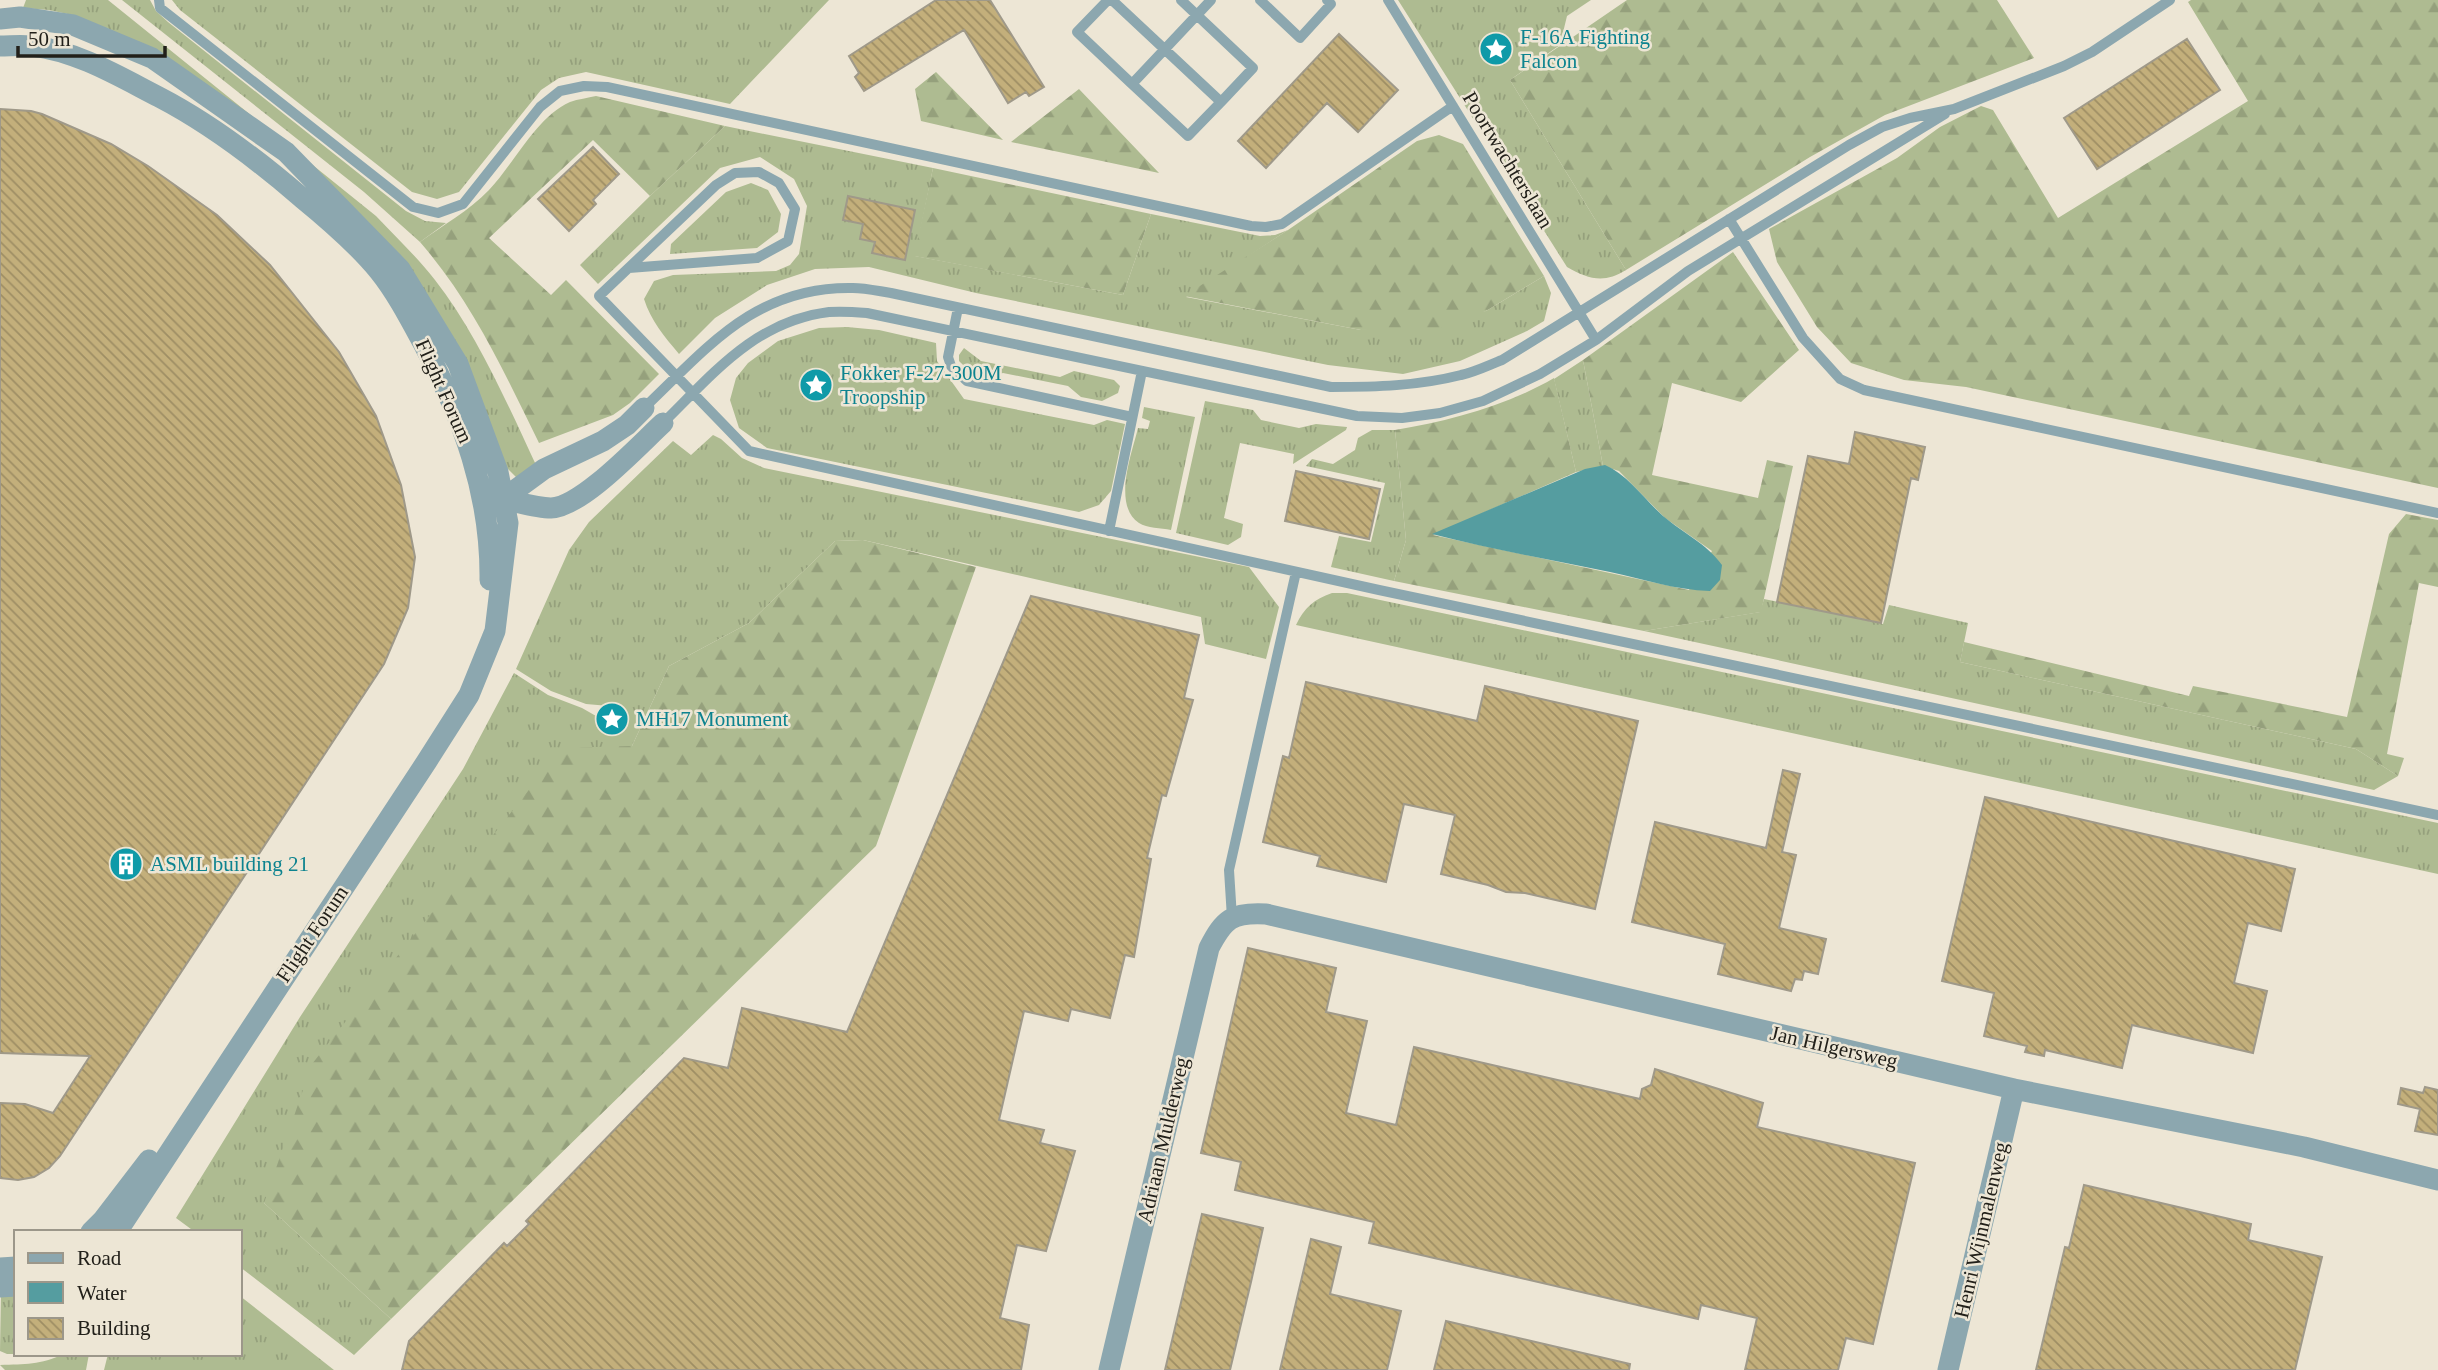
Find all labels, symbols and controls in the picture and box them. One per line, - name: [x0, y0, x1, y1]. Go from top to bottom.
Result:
- scale bar: [18, 14, 164, 58]
- place label: F-16A Fighting Falcon: [1520, 25, 1651, 73]
- text: 50 m: [28, 27, 71, 51]
- place icon: F-16A Fighting Falcon: [1477, 30, 1515, 68]
- street label: Poortwachterslaan: [1458, 87, 1558, 233]
- street label: Flight Forum: [410, 335, 478, 447]
- place label: Fokker F-27-300M Troopship: [840, 361, 1002, 409]
- place icon: Fokker F-27-300M Troopship: [797, 366, 835, 404]
- place icon: MH17 Monument: [593, 700, 631, 738]
- place label: MH17 Monument: [636, 707, 788, 731]
- building icon: ASML building 21: [107, 845, 145, 883]
- place label: ASML building 21: [150, 852, 309, 876]
- street label: Flight Forum: [271, 881, 353, 987]
- street label: Jan Hilgersweg: [1768, 1021, 1901, 1073]
- street label: Adriaan Mulderweg: [1132, 1054, 1194, 1225]
- street label: Henri Wijnmalenweg: [1949, 1139, 2013, 1320]
- legend: [14, 1230, 242, 1356]
- text: Road: [77, 1246, 122, 1270]
- text: Water: [77, 1281, 127, 1305]
- text: Building: [77, 1316, 151, 1340]

